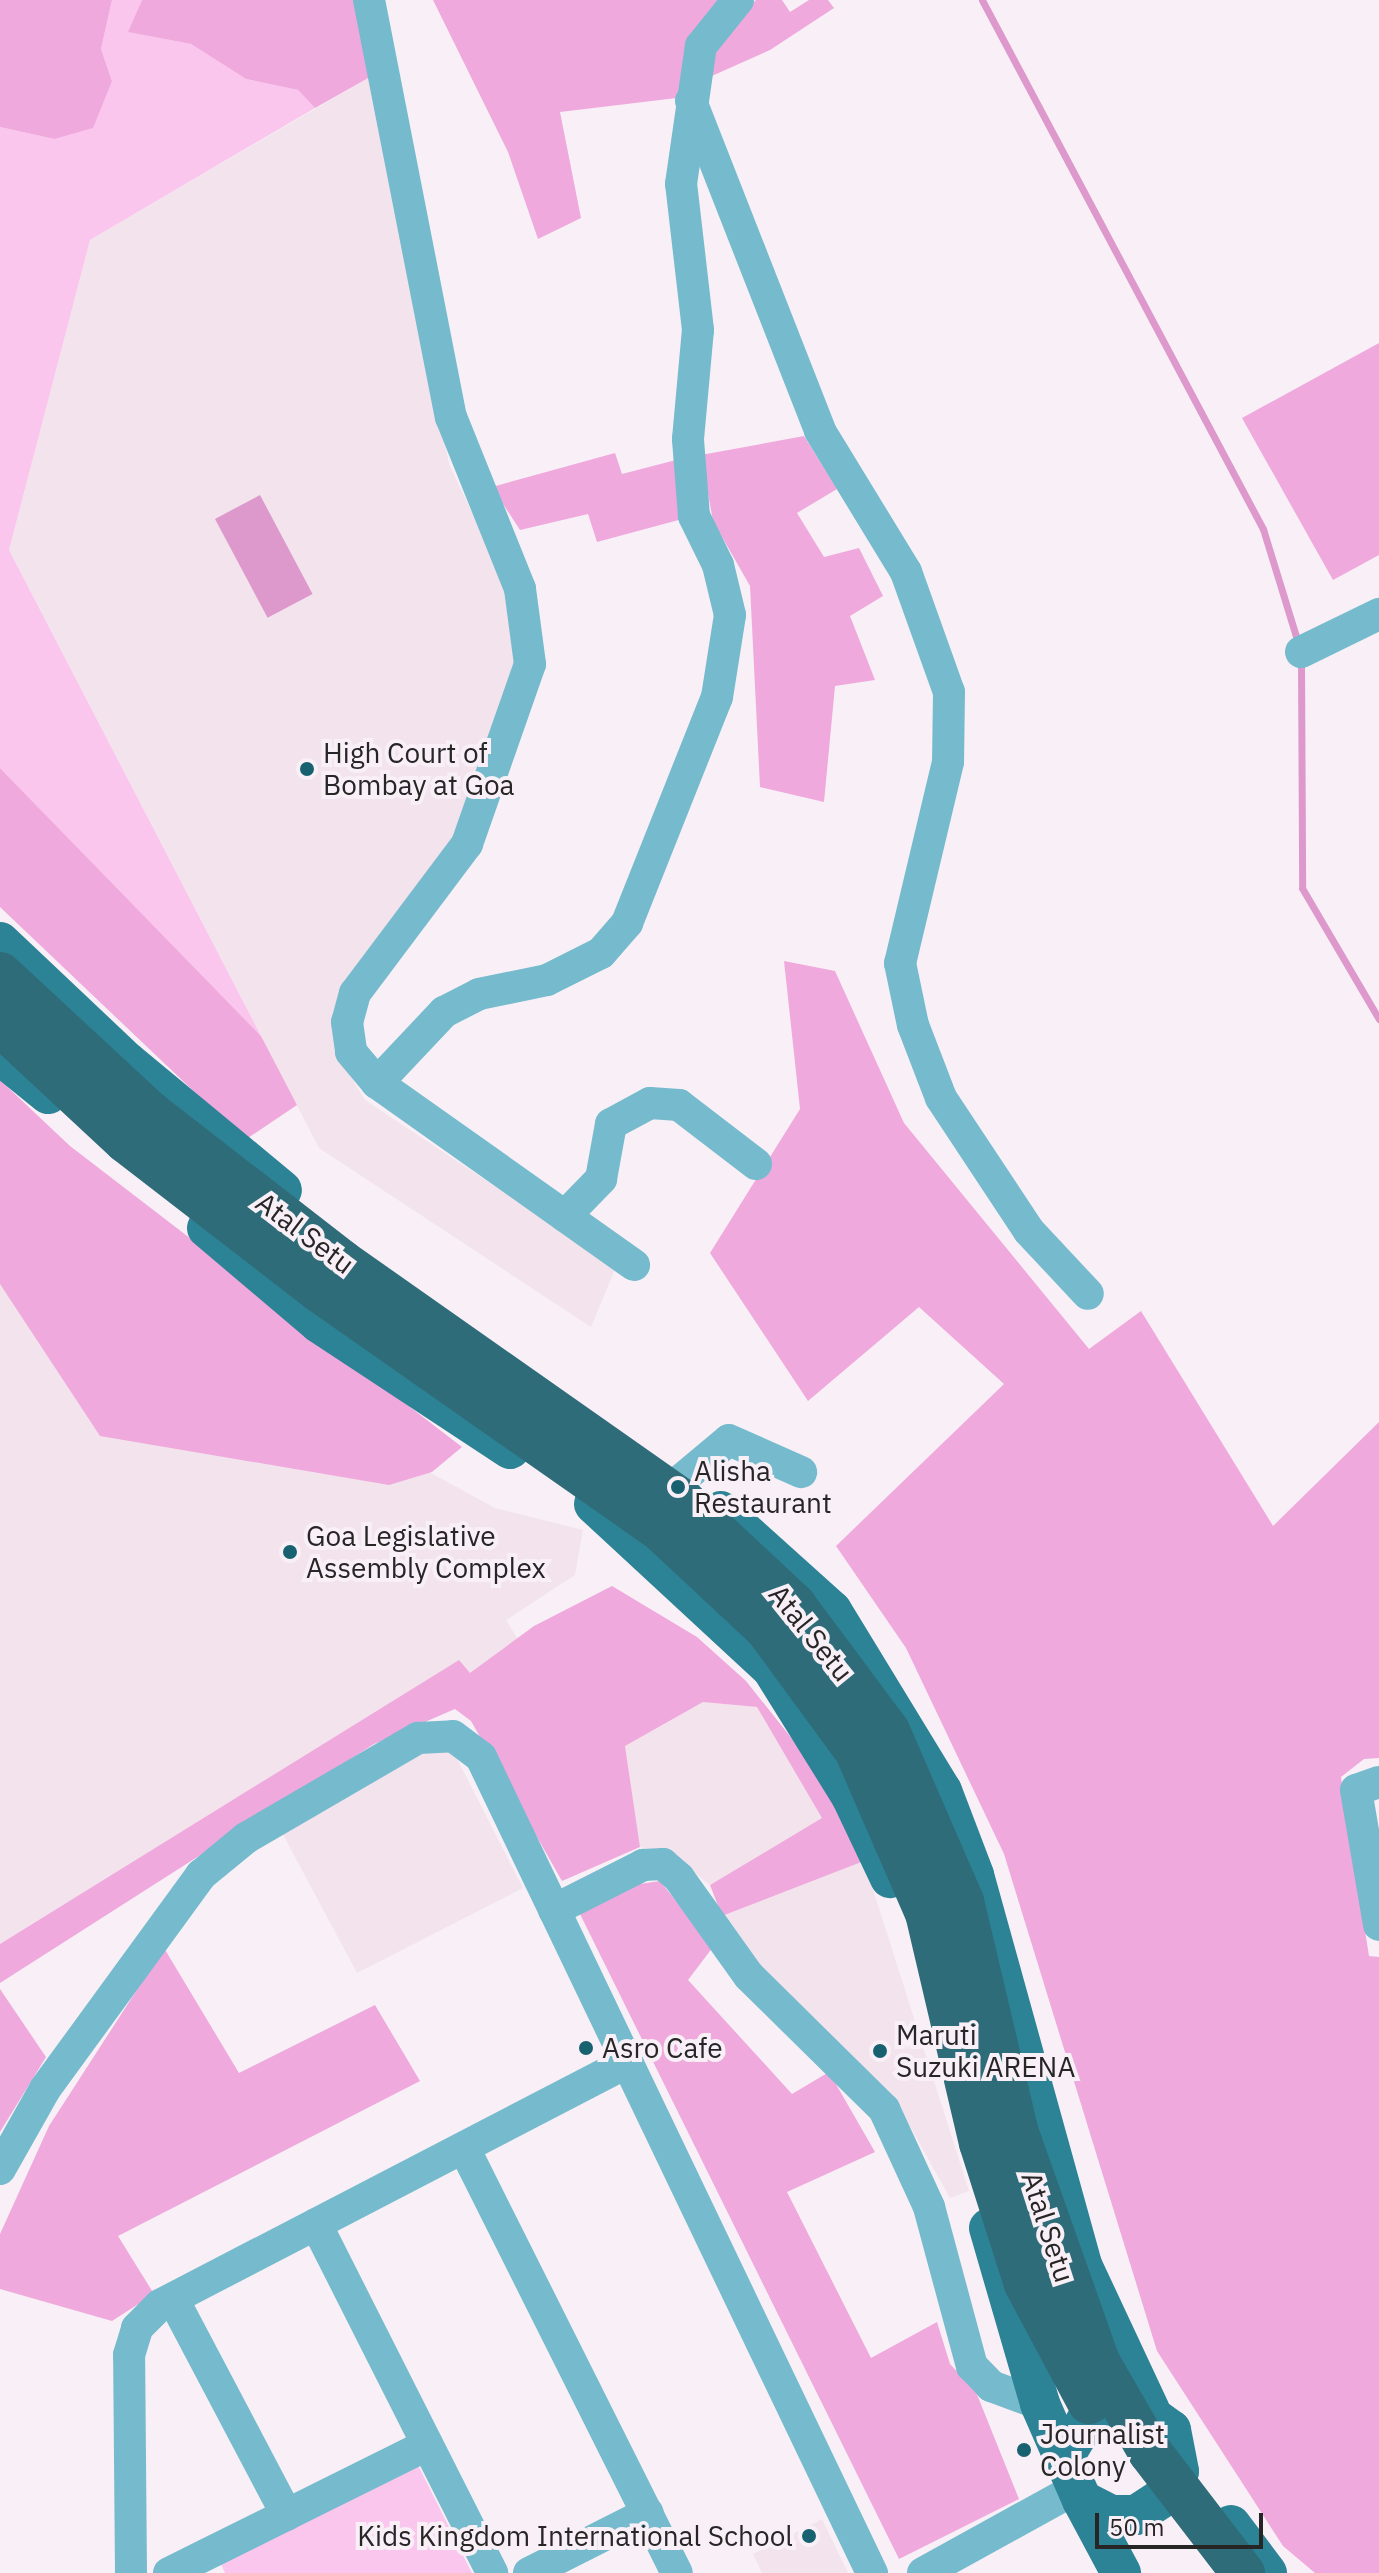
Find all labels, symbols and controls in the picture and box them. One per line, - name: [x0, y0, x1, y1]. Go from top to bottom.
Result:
- place label: High Court of Bombay at Goa: [323, 736, 515, 802]
- marker: High Court of Bombay at Goa: [298, 760, 316, 778]
- street label: Atal Setu: [249, 1185, 361, 1281]
- place label: Alisha Restaurant: [694, 1454, 832, 1520]
- marker: Alisha Restaurant: [669, 1478, 687, 1496]
- place label: Goa Legislative Assembly Complex: [306, 1519, 546, 1585]
- marker: Goa Legislative Assembly Complex: [281, 1543, 299, 1561]
- street label: Atal Setu: [762, 1578, 860, 1688]
- place label: Maruti Suzuki ARENA: [896, 2018, 1075, 2084]
- place label: Asro Cafe: [602, 2031, 723, 2065]
- marker: Asro Cafe: [577, 2039, 595, 2057]
- marker: Maruti Suzuki ARENA: [871, 2042, 889, 2060]
- street label: Atal Setu: [1014, 2167, 1082, 2287]
- place label: Journalist Colony: [1040, 2417, 1165, 2483]
- marker: Journalist Colony: [1015, 2441, 1033, 2459]
- scale bar: [1099, 2497, 1267, 2547]
- text: 50 m: [1109, 2511, 1164, 2543]
- place label: Kids Kingdom International School: [357, 2519, 793, 2553]
- marker: Kids Kingdom International School: [800, 2527, 818, 2545]

